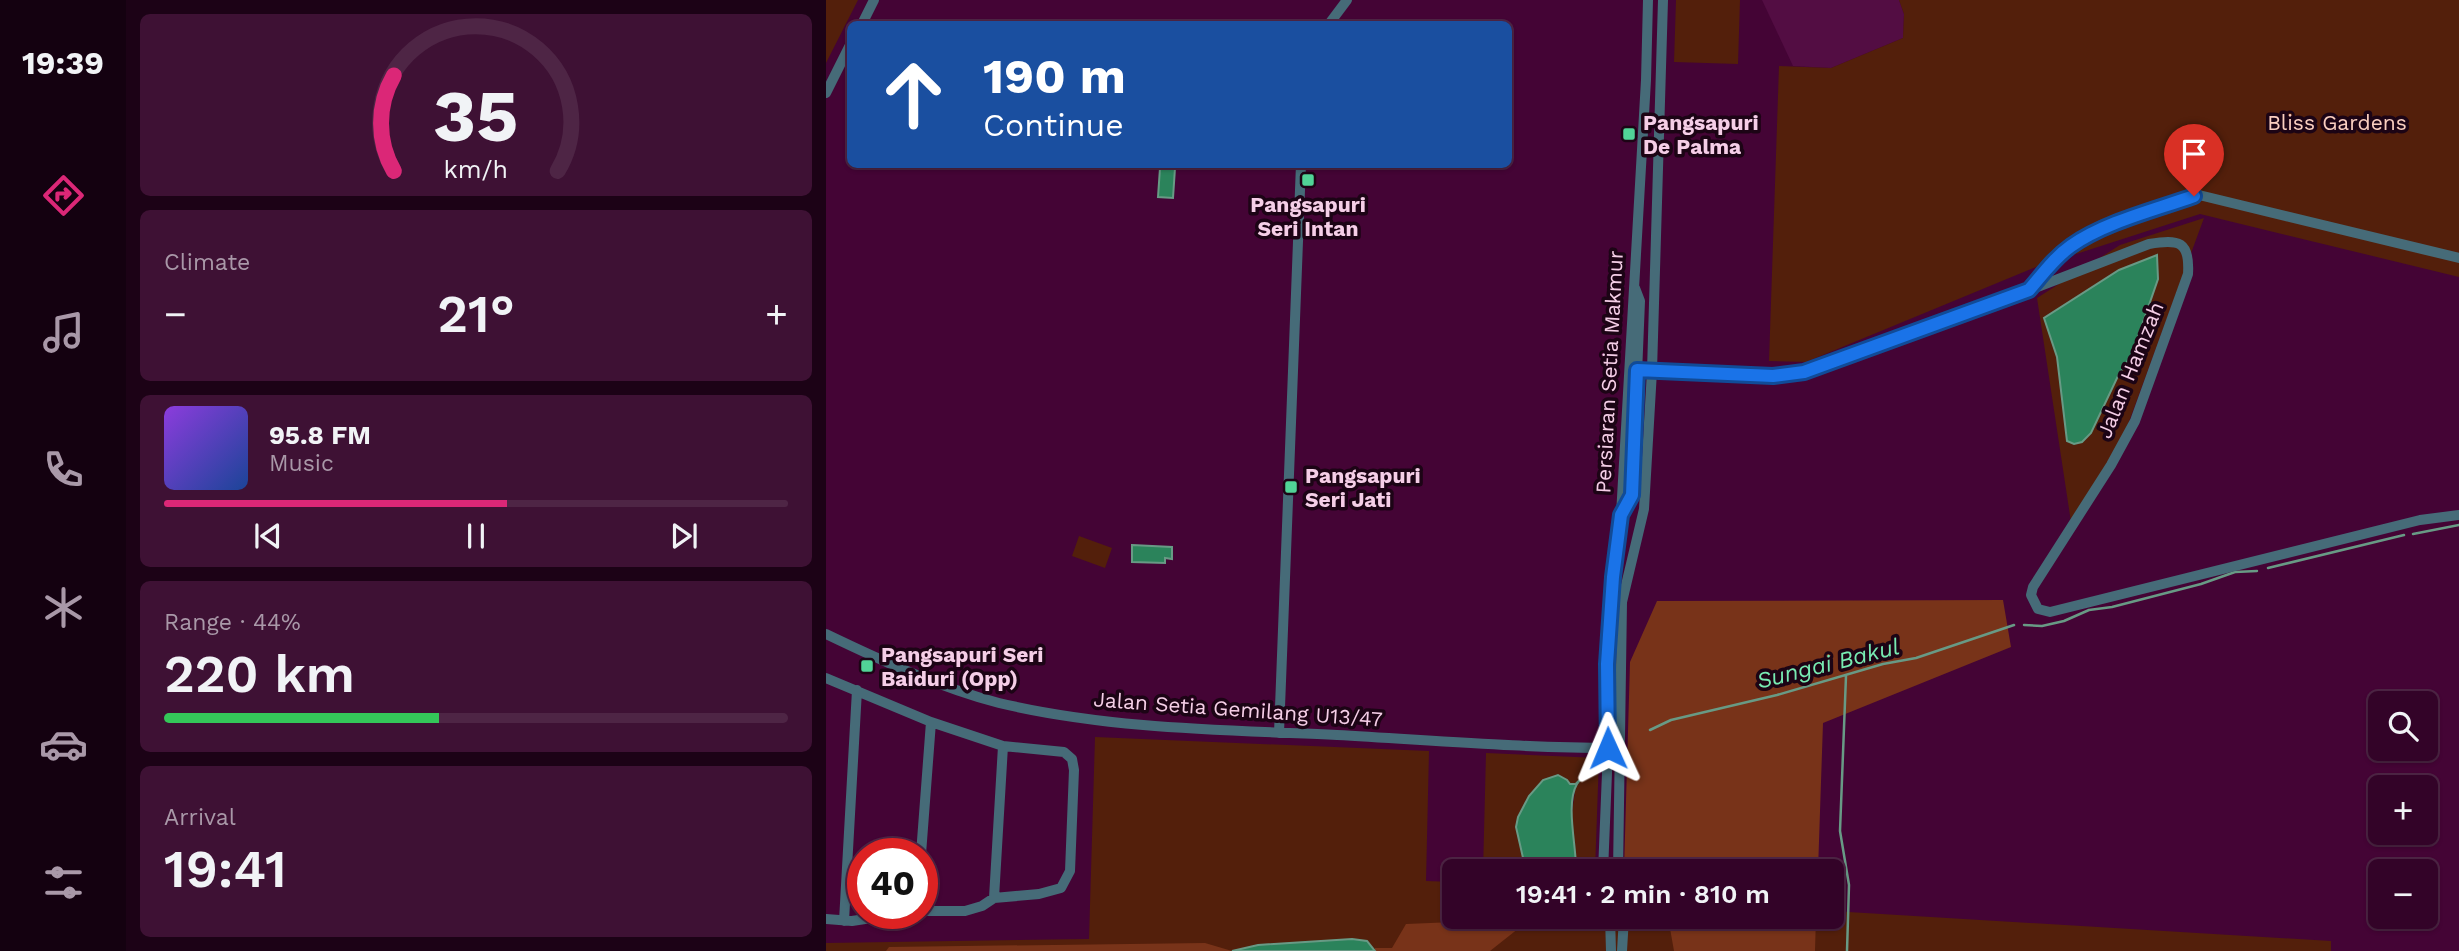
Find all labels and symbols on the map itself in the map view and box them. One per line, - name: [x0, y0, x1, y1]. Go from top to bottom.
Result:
- place label: Pangsapuri De Palma: [1643, 110, 1759, 159]
- park label: Bliss Gardens: [2267, 110, 2407, 135]
- pin: [2164, 124, 2224, 196]
- marker: Pangsapuri De Palma: [1621, 126, 1637, 142]
- marker: Pangsapuri Seri Intan: [1300, 172, 1316, 188]
- place label: Pangsapuri Seri Intan: [1250, 192, 1366, 241]
- street label: Persiaran Setia Makmur: [1590, 250, 1628, 494]
- street label: Jalan Hamzah: [2091, 298, 2169, 442]
- place label: Pangsapuri Seri Jati: [1305, 463, 1421, 512]
- marker: Pangsapuri Seri Jati: [1283, 479, 1299, 495]
- water label: Sungai Bakul: [1754, 633, 1902, 695]
- place label: Pangsapuri Seri Baiduri (Opp): [881, 642, 1043, 691]
- marker: Pangsapuri Seri Baiduri (Opp): [859, 658, 875, 674]
- street label: Jalan Setia Gemilang U13/47: [1093, 686, 1384, 732]
- position arrow: [1571, 711, 1645, 785]
- speed limit sign: 40: [847, 838, 938, 929]

